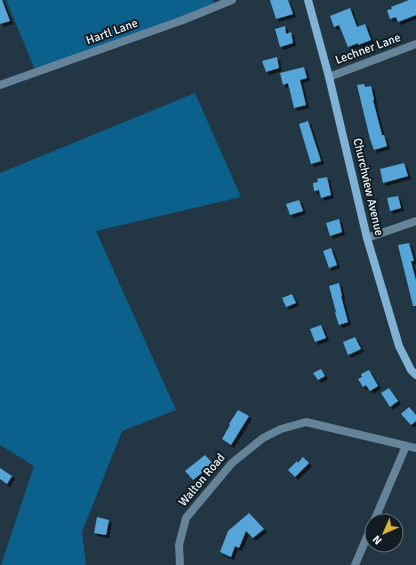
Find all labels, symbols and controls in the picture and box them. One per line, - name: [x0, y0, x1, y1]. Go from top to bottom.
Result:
- street label: Hartl Lane: [84, 16, 140, 48]
- street label: Lechner Lane: [333, 30, 403, 68]
- street label: Churchview Avenue: [349, 137, 387, 237]
- street label: Walton Road: [176, 451, 228, 509]
- north arrow: [364, 513, 404, 553]
- text: N: [370, 532, 385, 547]

